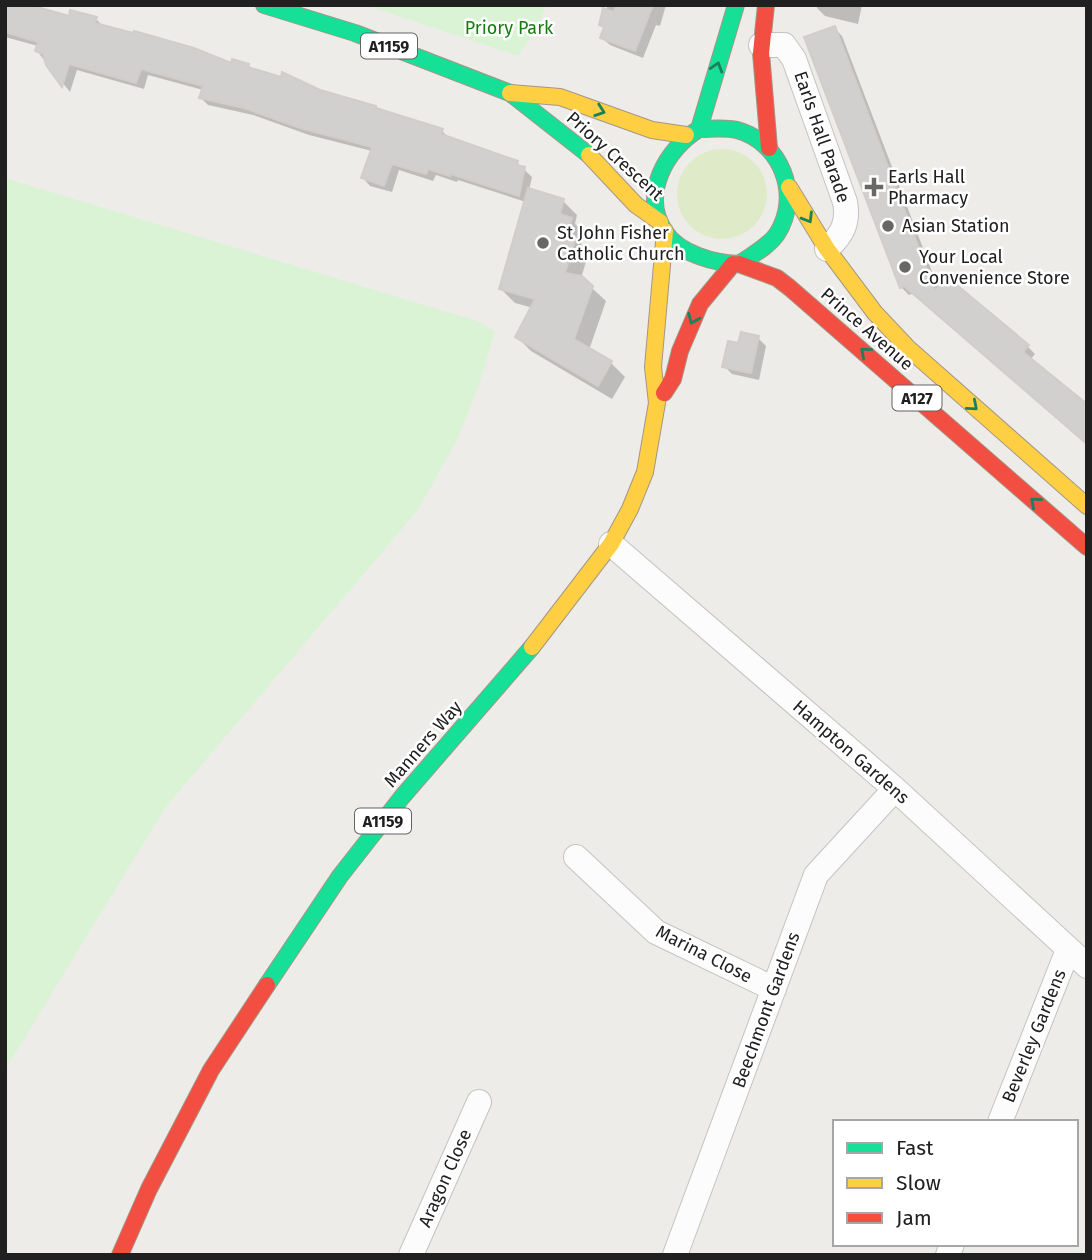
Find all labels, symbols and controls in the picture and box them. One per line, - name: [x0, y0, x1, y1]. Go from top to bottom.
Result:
- park label: Priory Park: [465, 17, 554, 39]
- road number: A1159: [361, 34, 417, 58]
- one-way arrow: [709, 62, 723, 74]
- street label: Earls Hall Parade: [789, 68, 855, 206]
- one-way arrow: [594, 103, 606, 117]
- street label: Priory Crescent: [562, 107, 668, 206]
- place label: Earls Hall Pharmacy: [888, 166, 968, 209]
- marker: Earls Hall Pharmacy: [866, 179, 882, 195]
- one-way arrow: [800, 210, 813, 223]
- place label: Asian Station: [902, 215, 1010, 237]
- marker: Asian Station: [880, 218, 896, 234]
- place label: St John Fisher Catholic Church: [557, 222, 684, 265]
- marker: St John Fisher Catholic Church: [535, 235, 551, 251]
- place label: Your Local Convenience Store: [919, 246, 1070, 289]
- marker: Your Local Convenience Store: [897, 259, 913, 275]
- street label: Prince Avenue: [816, 283, 918, 375]
- one-way arrow: [688, 312, 702, 324]
- one-way arrow: [860, 348, 873, 360]
- road number: A127: [892, 386, 942, 410]
- one-way arrow: [965, 398, 978, 410]
- one-way arrow: [1031, 498, 1044, 510]
- street label: Hampton Gardens: [788, 695, 914, 809]
- street label: Manners Way: [380, 696, 467, 792]
- road number: A1159: [355, 808, 411, 834]
- street label: Marina Close: [652, 920, 756, 988]
- street label: Beechmont Gardens: [728, 929, 804, 1091]
- street label: Beverley Gardens: [997, 966, 1071, 1106]
- legend: [833, 1120, 1078, 1246]
- street label: Aragon Close: [414, 1126, 476, 1230]
- text: Fast: [896, 1135, 934, 1161]
- text: Slow: [896, 1170, 941, 1196]
- text: Jam: [896, 1205, 932, 1231]

